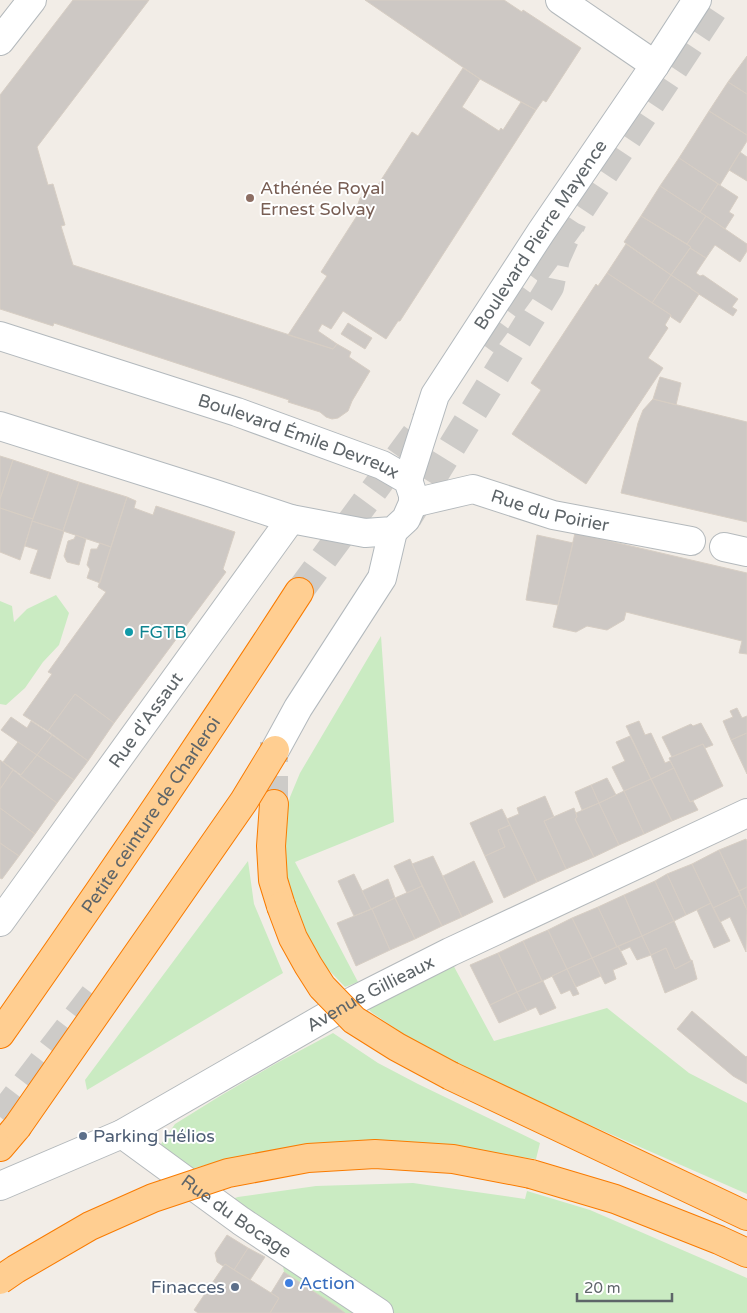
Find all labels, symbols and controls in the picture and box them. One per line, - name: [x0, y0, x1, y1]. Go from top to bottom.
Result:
- street label: Boulevard Pierre Mayence: [469, 135, 612, 334]
- place label: Athénée Royal Ernest Solvay: [260, 177, 385, 220]
- marker: Athénée Royal Ernest Solvay: [244, 192, 256, 204]
- street label: Boulevard Émile Devreux: [195, 389, 403, 484]
- street label: Rue du Poirier: [488, 485, 611, 536]
- place label: FGTB: [139, 621, 187, 643]
- marker: FGTB: [123, 626, 135, 638]
- street label: Rue d'Assaut: [104, 668, 188, 772]
- street label: Petite ceinture de Charleroi: [76, 712, 225, 918]
- street label: Avenue Gillieaux: [303, 951, 438, 1037]
- place label: Parking Hélios: [93, 1125, 215, 1147]
- marker: Parking Hélios: [77, 1130, 89, 1142]
- street label: Rue du Bocage: [177, 1170, 296, 1263]
- scale bar: [577, 1270, 672, 1302]
- place label: Action: [299, 1272, 355, 1294]
- place label: Finacces: [151, 1276, 225, 1298]
- marker: Action: [283, 1277, 295, 1289]
- text: 20 m: [584, 1279, 621, 1297]
- marker: Finacces: [229, 1281, 241, 1293]

